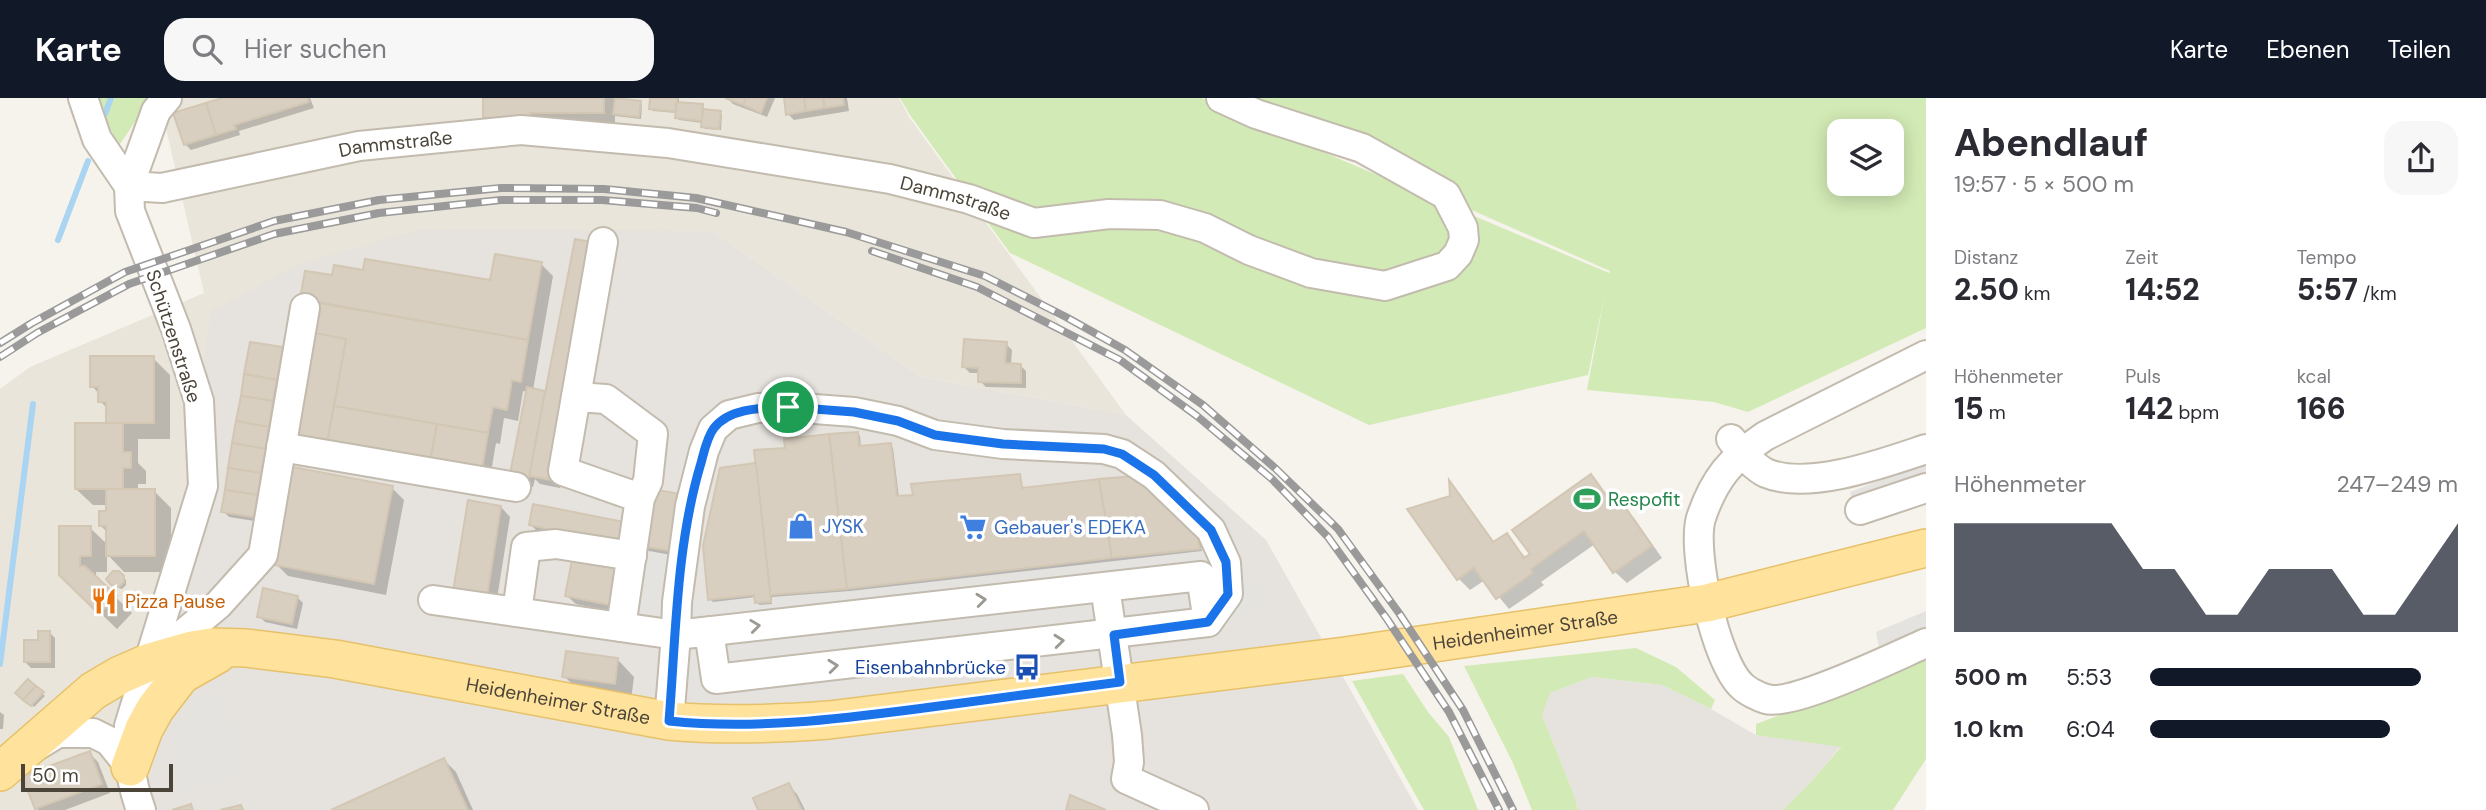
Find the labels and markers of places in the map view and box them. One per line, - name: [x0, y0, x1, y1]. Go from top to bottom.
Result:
- pin: [758, 377, 818, 437]
- sports icon: Respofit: [1572, 484, 1602, 514]
- place label: Respofit: [1608, 487, 1680, 512]
- shop icon: JYSK: [786, 511, 816, 541]
- supermarket icon: Gebauer's EDEKA: [958, 512, 988, 542]
- place label: JYSK: [822, 514, 864, 539]
- place label: Gebauer's EDEKA: [994, 515, 1146, 540]
- restaurant icon: Pizza Pause: [89, 586, 119, 616]
- place label: Pizza Pause: [125, 589, 226, 614]
- bus stop icon: Eisenbahnbrücke: [1012, 652, 1042, 682]
- place label: Eisenbahnbrücke: [855, 655, 1006, 680]

